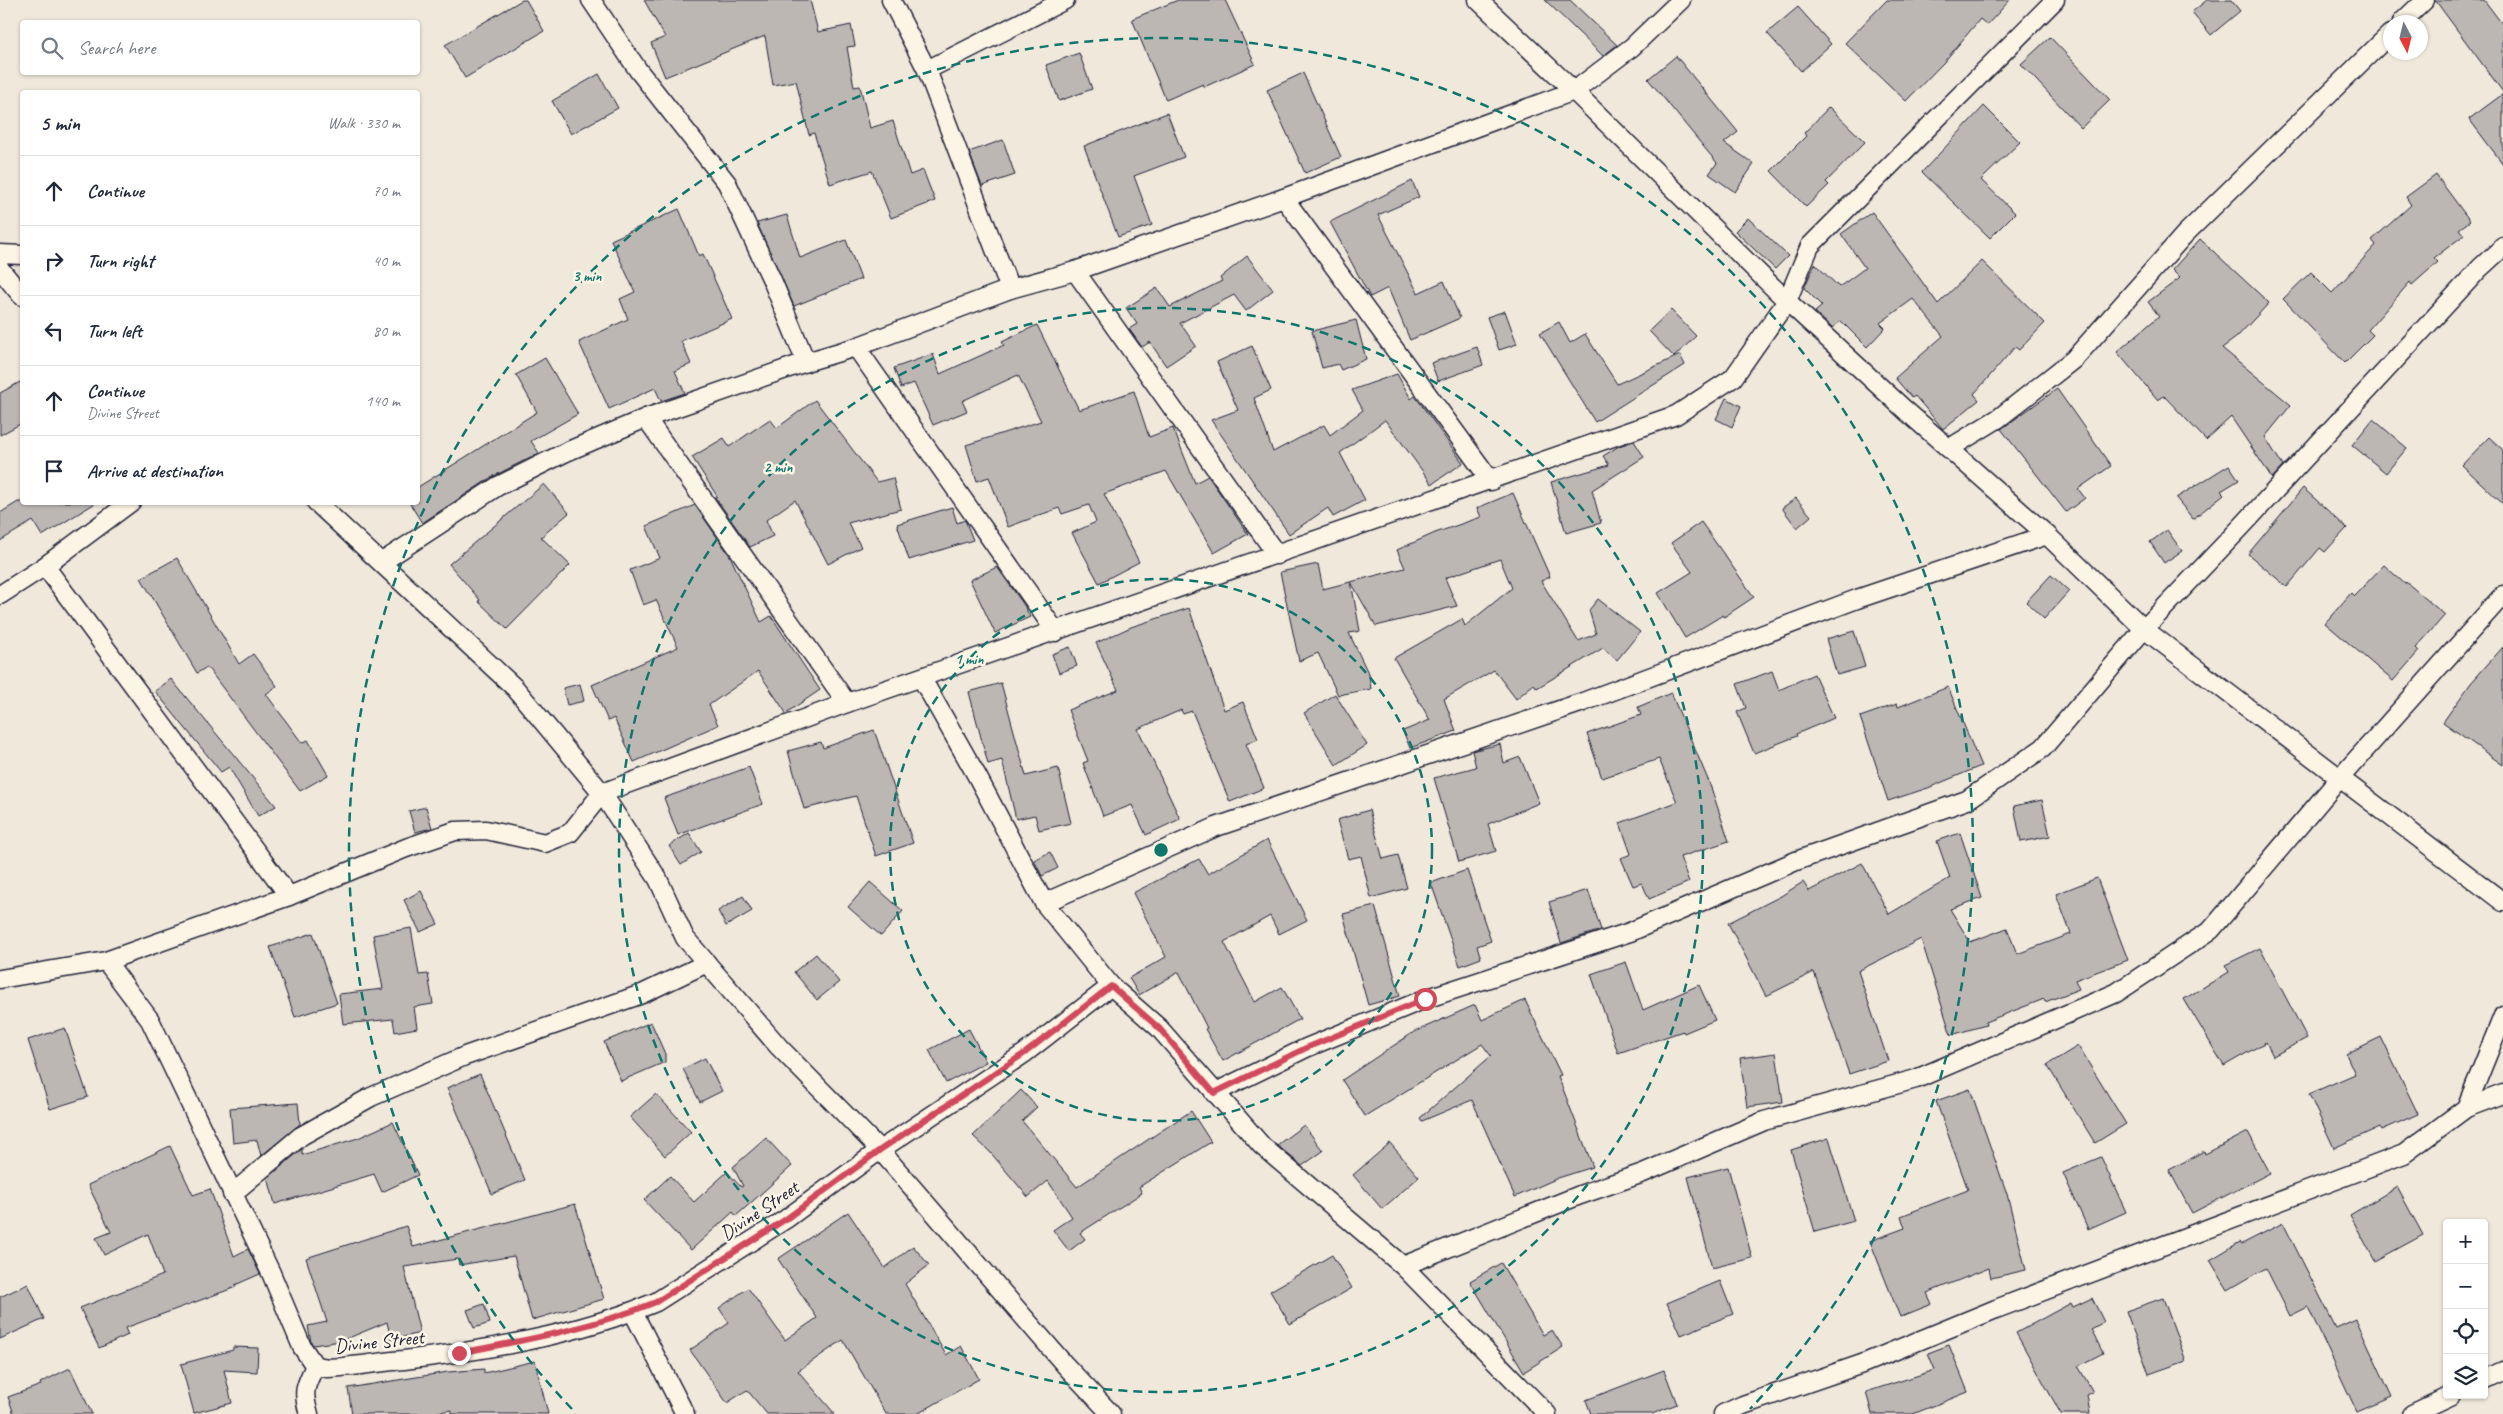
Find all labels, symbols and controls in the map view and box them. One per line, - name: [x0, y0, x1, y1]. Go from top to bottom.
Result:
- north arrow: [2383, 15, 2428, 60]
- search box: [20, 20, 420, 75]
- icon: search: [38, 34, 66, 62]
- text: Search here: [78, 36, 155, 60]
- text: 5 min: [40, 110, 80, 136]
- text: Walk · 330 m: [328, 113, 400, 133]
- icon: ahead: [40, 177, 68, 205]
- text: Continue: [87, 179, 144, 203]
- text: 70 m: [373, 181, 400, 201]
- icon: right: [40, 247, 68, 275]
- text: Turn right: [87, 249, 154, 273]
- text: 40 m: [373, 251, 400, 271]
- text: 3 min: [573, 267, 602, 286]
- icon: left: [40, 317, 68, 345]
- text: Turn left: [87, 319, 142, 343]
- text: 80 m: [373, 321, 400, 341]
- text: Continue: [87, 379, 144, 403]
- icon: ahead: [40, 387, 68, 415]
- text: 140 m: [366, 391, 400, 411]
- text: Divine Street: [87, 403, 159, 423]
- icon: arrive: [40, 457, 68, 485]
- text: 2 min: [764, 458, 793, 477]
- text: Arrive at destination: [87, 459, 223, 483]
- text: 1 min: [955, 650, 984, 669]
- centre of rings: [1152, 841, 1170, 859]
- route start: [1414, 988, 1437, 1011]
- street label: Divine Street: [715, 1174, 805, 1246]
- map controls: [2443, 1219, 2488, 1399]
- button: +: [2443, 1219, 2488, 1264]
- button: −: [2443, 1264, 2488, 1309]
- button: locate: [2443, 1309, 2488, 1354]
- street label: Divine Street: [333, 1324, 427, 1359]
- route end: [448, 1342, 471, 1365]
- button: layers: [2443, 1354, 2488, 1399]

